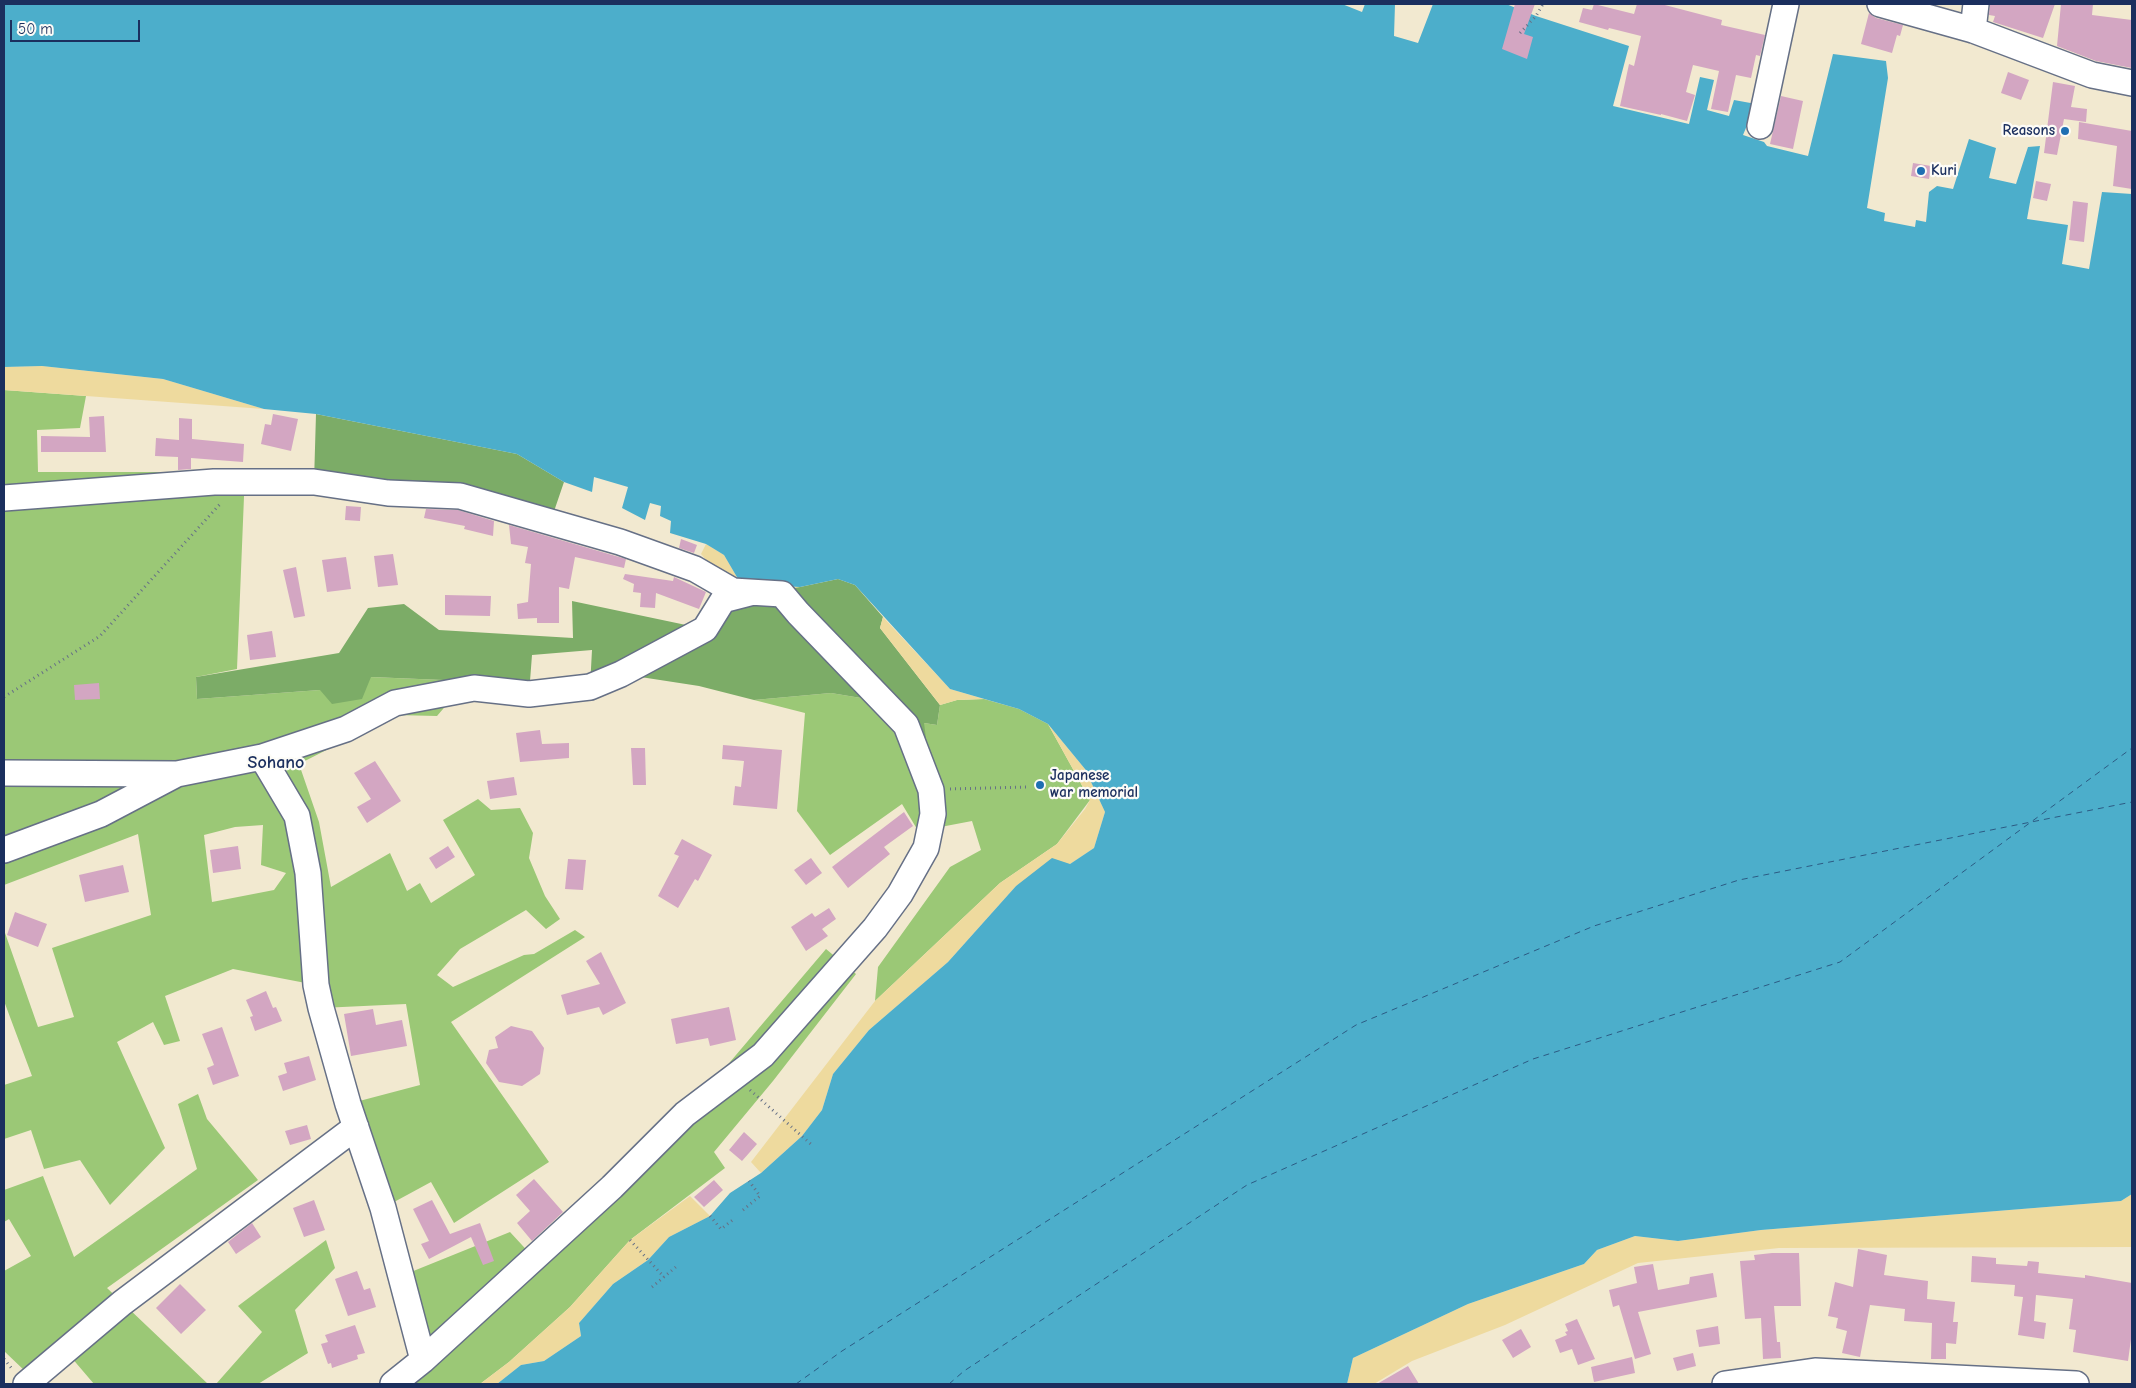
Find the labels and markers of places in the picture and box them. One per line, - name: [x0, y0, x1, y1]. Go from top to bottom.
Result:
- place label: Reasons: [2003, 122, 2055, 140]
- marker: Reasons: [2059, 125, 2071, 137]
- place label: Kuri: [1931, 162, 1957, 180]
- marker: Kuri: [1915, 165, 1927, 177]
- place label: Japanese war memorial: [1050, 767, 1138, 802]
- marker: Japanese war memorial: [1034, 779, 1046, 791]

